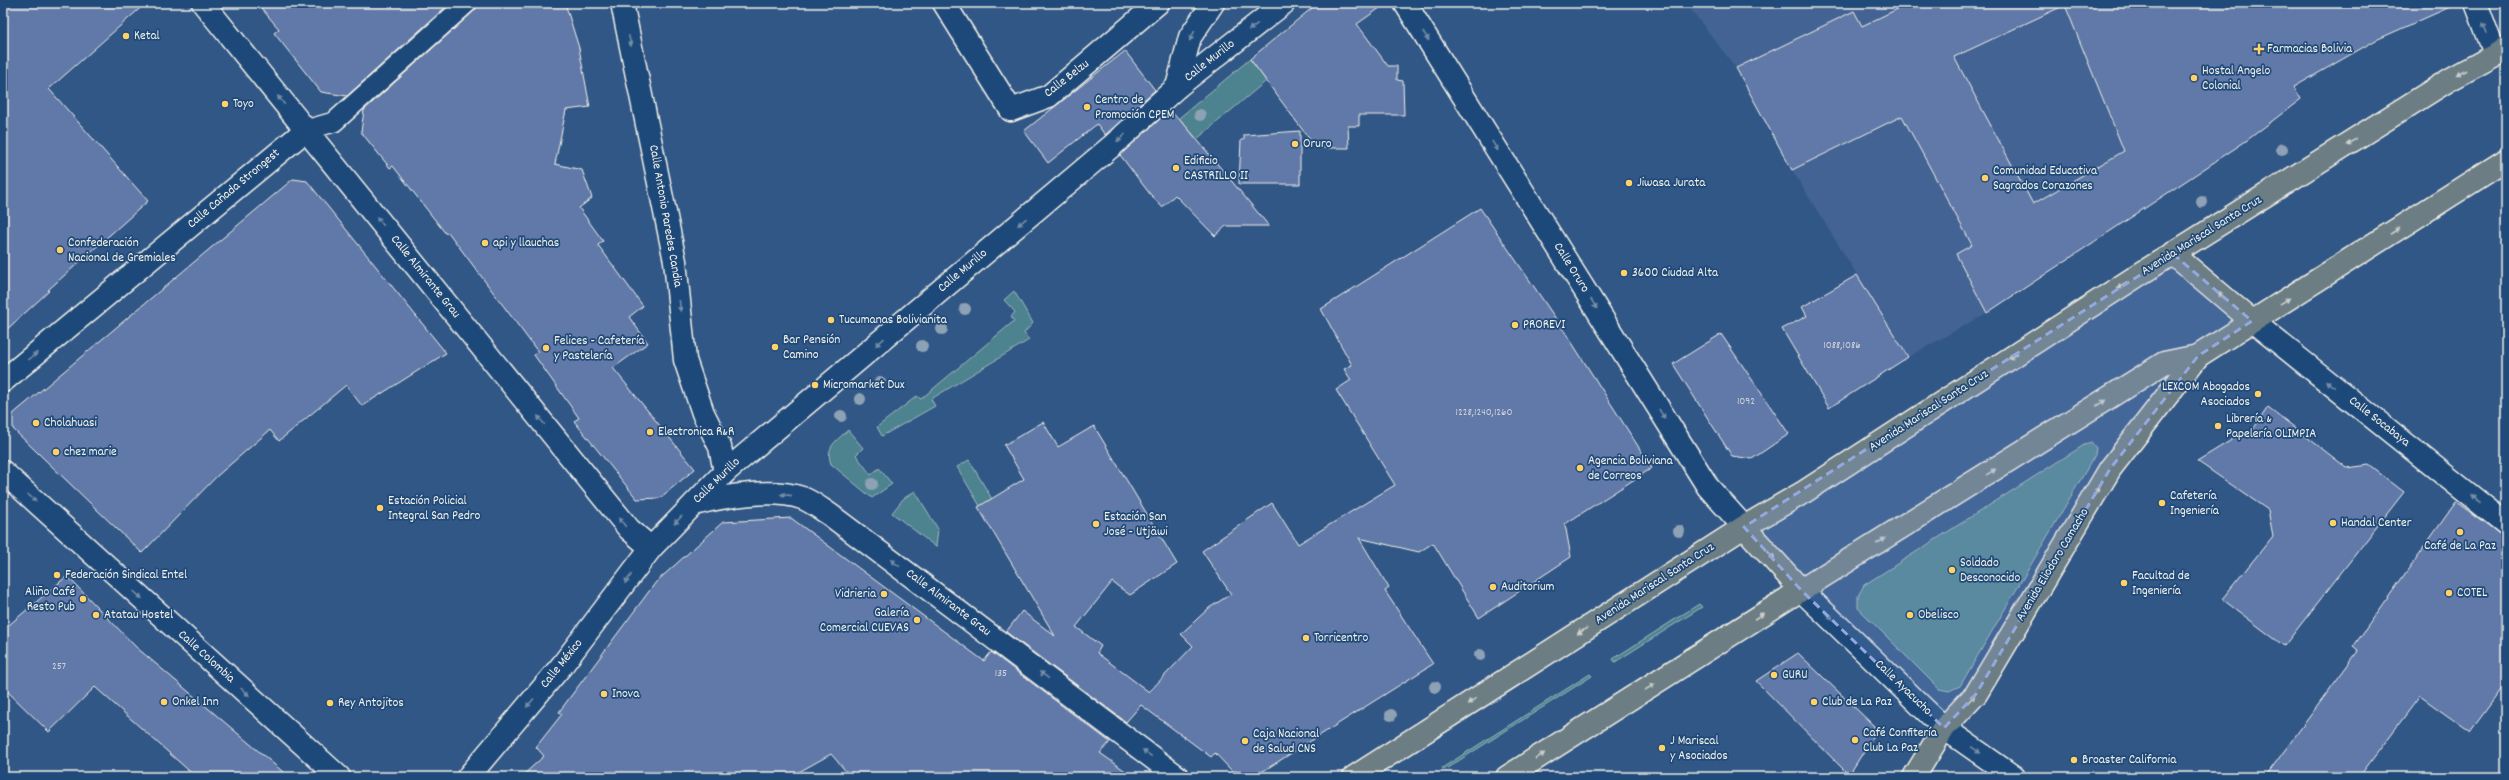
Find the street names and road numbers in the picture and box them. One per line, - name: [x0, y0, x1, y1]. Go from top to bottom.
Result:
- street label: Calle Murillo: [1181, 35, 1240, 87]
- street label: Calle Belzu: [1040, 55, 1094, 103]
- street label: Calle Antonio Paredes Candia: [643, 143, 687, 290]
- street label: Calle Cañada Strongest: [183, 144, 285, 234]
- street label: Avenida Mariscal Santa Cruz: [2138, 191, 2266, 281]
- street label: Calle Almirante Grau: [385, 231, 465, 323]
- street label: Calle Oruro: [1548, 239, 1594, 297]
- street label: Calle Murillo: [934, 244, 992, 298]
- street label: Avenida Mariscal Santa Cruz: [1866, 365, 1993, 457]
- street label: Calle Socabaya: [2344, 392, 2414, 453]
- street label: Calle Murillo: [689, 453, 745, 509]
- street label: Avenida Eliodoro Camacho: [2012, 505, 2094, 625]
- street label: Avenida Mariscal Santa Cruz: [1592, 538, 1719, 630]
- street label: Calle Almirante Grau: [901, 565, 995, 641]
- street label: Calle Colombia: [173, 626, 240, 689]
- street label: Calle México: [536, 635, 588, 693]
- street label: Calle Ayacucho: [1870, 656, 1936, 721]

